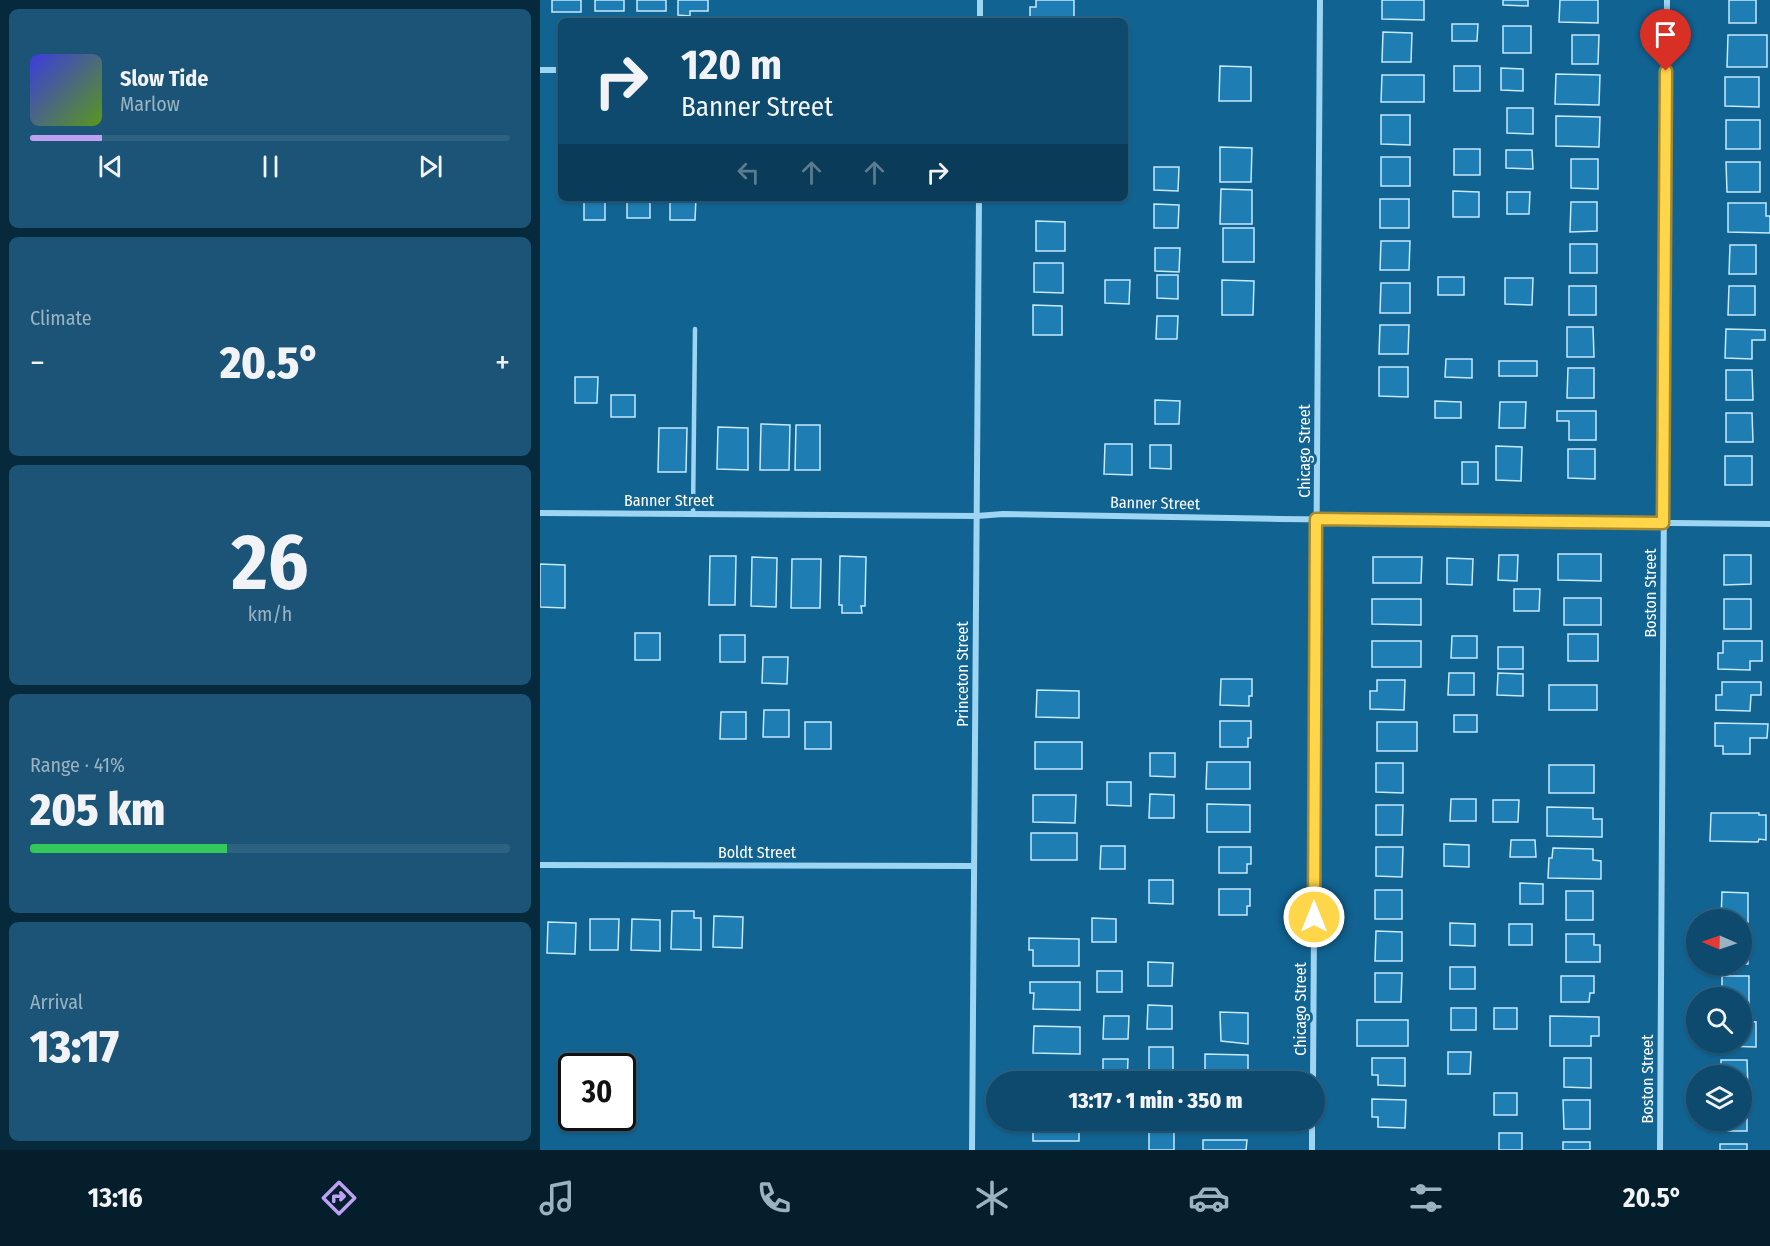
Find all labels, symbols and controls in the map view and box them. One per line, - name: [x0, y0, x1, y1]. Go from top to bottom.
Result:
- pin: [1640, 9, 1691, 71]
- icon: arrive: [1649, 18, 1682, 51]
- text: 120 m: [681, 40, 782, 90]
- icon: right: [582, 42, 660, 120]
- text: Slow Tide: [120, 65, 208, 92]
- text: Banner Street: [681, 91, 833, 123]
- text: Marlow: [120, 92, 180, 116]
- icon: previous: [94, 150, 127, 183]
- icon: pause: [254, 150, 287, 183]
- icon: next: [414, 150, 447, 183]
- icon: left: [732, 156, 765, 189]
- icon: ahead: [795, 156, 828, 189]
- icon: ahead: [858, 156, 891, 189]
- icon: right: [921, 156, 954, 189]
- text: Climate: [30, 306, 92, 330]
- text: 20.5°: [220, 336, 320, 390]
- text: −: [30, 343, 45, 383]
- text: +: [495, 343, 510, 383]
- street label: Chicago Street: [1295, 403, 1314, 498]
- street label: Banner Street: [624, 491, 715, 510]
- street label: Banner Street: [1110, 493, 1201, 513]
- text: 26: [232, 516, 308, 610]
- street label: Boston Street: [1641, 548, 1660, 637]
- text: km/h: [248, 602, 292, 626]
- street label: Princeton Street: [953, 620, 972, 727]
- text: Range · 41%: [30, 753, 125, 777]
- text: 205 km: [30, 783, 165, 837]
- street label: Boldt Street: [718, 843, 797, 862]
- position arrow: [1282, 885, 1346, 949]
- north arrow: [1686, 909, 1752, 975]
- map controls: [1686, 909, 1752, 1131]
- street label: Chicago Street: [1291, 961, 1310, 1056]
- button: search: [1686, 987, 1752, 1053]
- text: Arrival: [30, 990, 83, 1014]
- text: 13:17: [30, 1020, 119, 1074]
- street label: Boston Street: [1638, 1034, 1657, 1123]
- speed limit sign: 30: [558, 1053, 636, 1131]
- button: layers: [1686, 1065, 1752, 1131]
- text: 13:17 · 1 min · 350 m: [1068, 1087, 1243, 1114]
- icon: directions: [318, 1177, 360, 1219]
- icon: music: [536, 1177, 578, 1219]
- icon: phone: [753, 1177, 795, 1219]
- icon: climate: [971, 1177, 1013, 1219]
- icon: car: [1188, 1177, 1230, 1219]
- icon: filters: [1405, 1177, 1447, 1219]
- text: 13:16: [88, 1182, 143, 1214]
- text: 20.5°: [1623, 1182, 1682, 1214]

